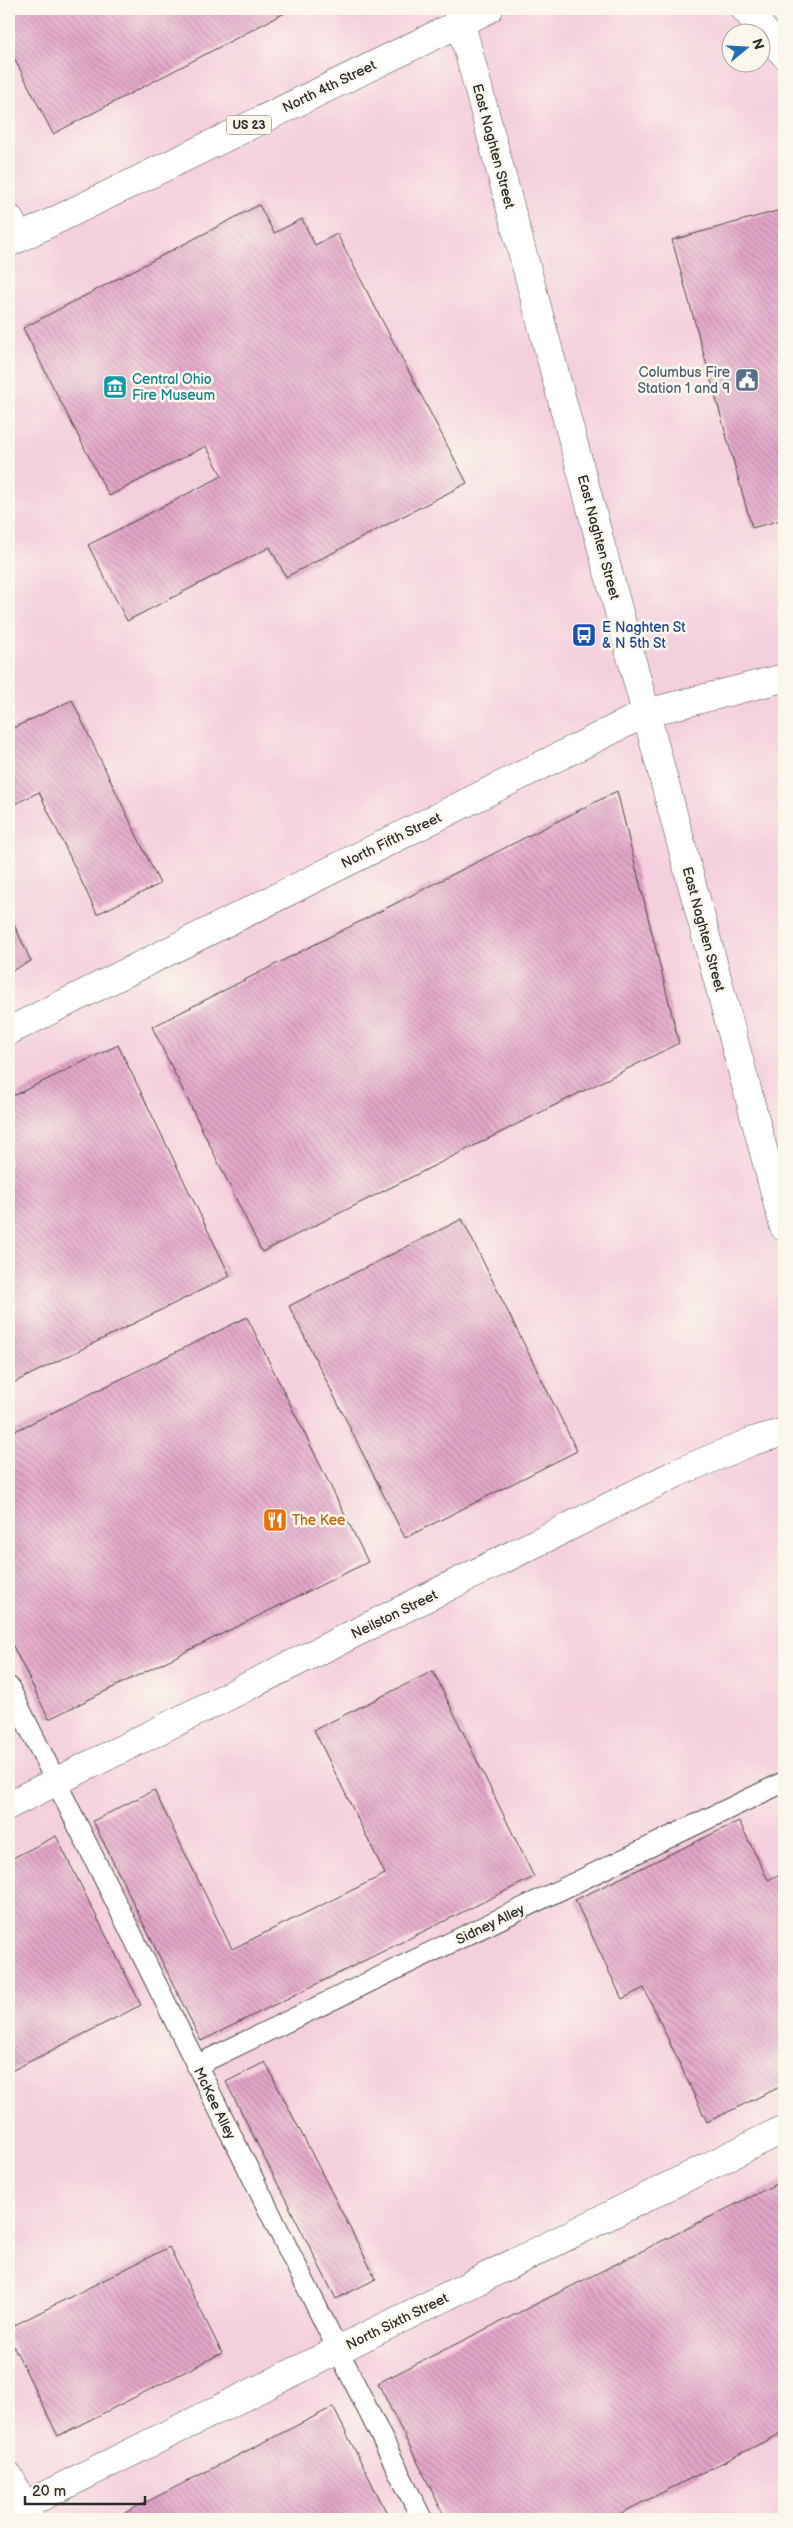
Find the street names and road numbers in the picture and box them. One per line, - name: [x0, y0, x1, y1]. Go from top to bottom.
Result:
- street label: North 4th Street: [280, 56, 379, 116]
- street label: East Naghten Street: [469, 82, 519, 211]
- road number: US 23: [226, 116, 272, 134]
- street label: East Naghten Street: [574, 473, 624, 602]
- street label: North Fifth Street: [338, 809, 445, 872]
- street label: East Naghten Street: [679, 865, 729, 994]
- street label: Neilston Street: [348, 1586, 441, 1643]
- street label: Sidney Alley: [453, 1900, 528, 1948]
- street label: McKee Alley: [190, 2064, 240, 2143]
- street label: North Sixth Street: [343, 2289, 452, 2354]

